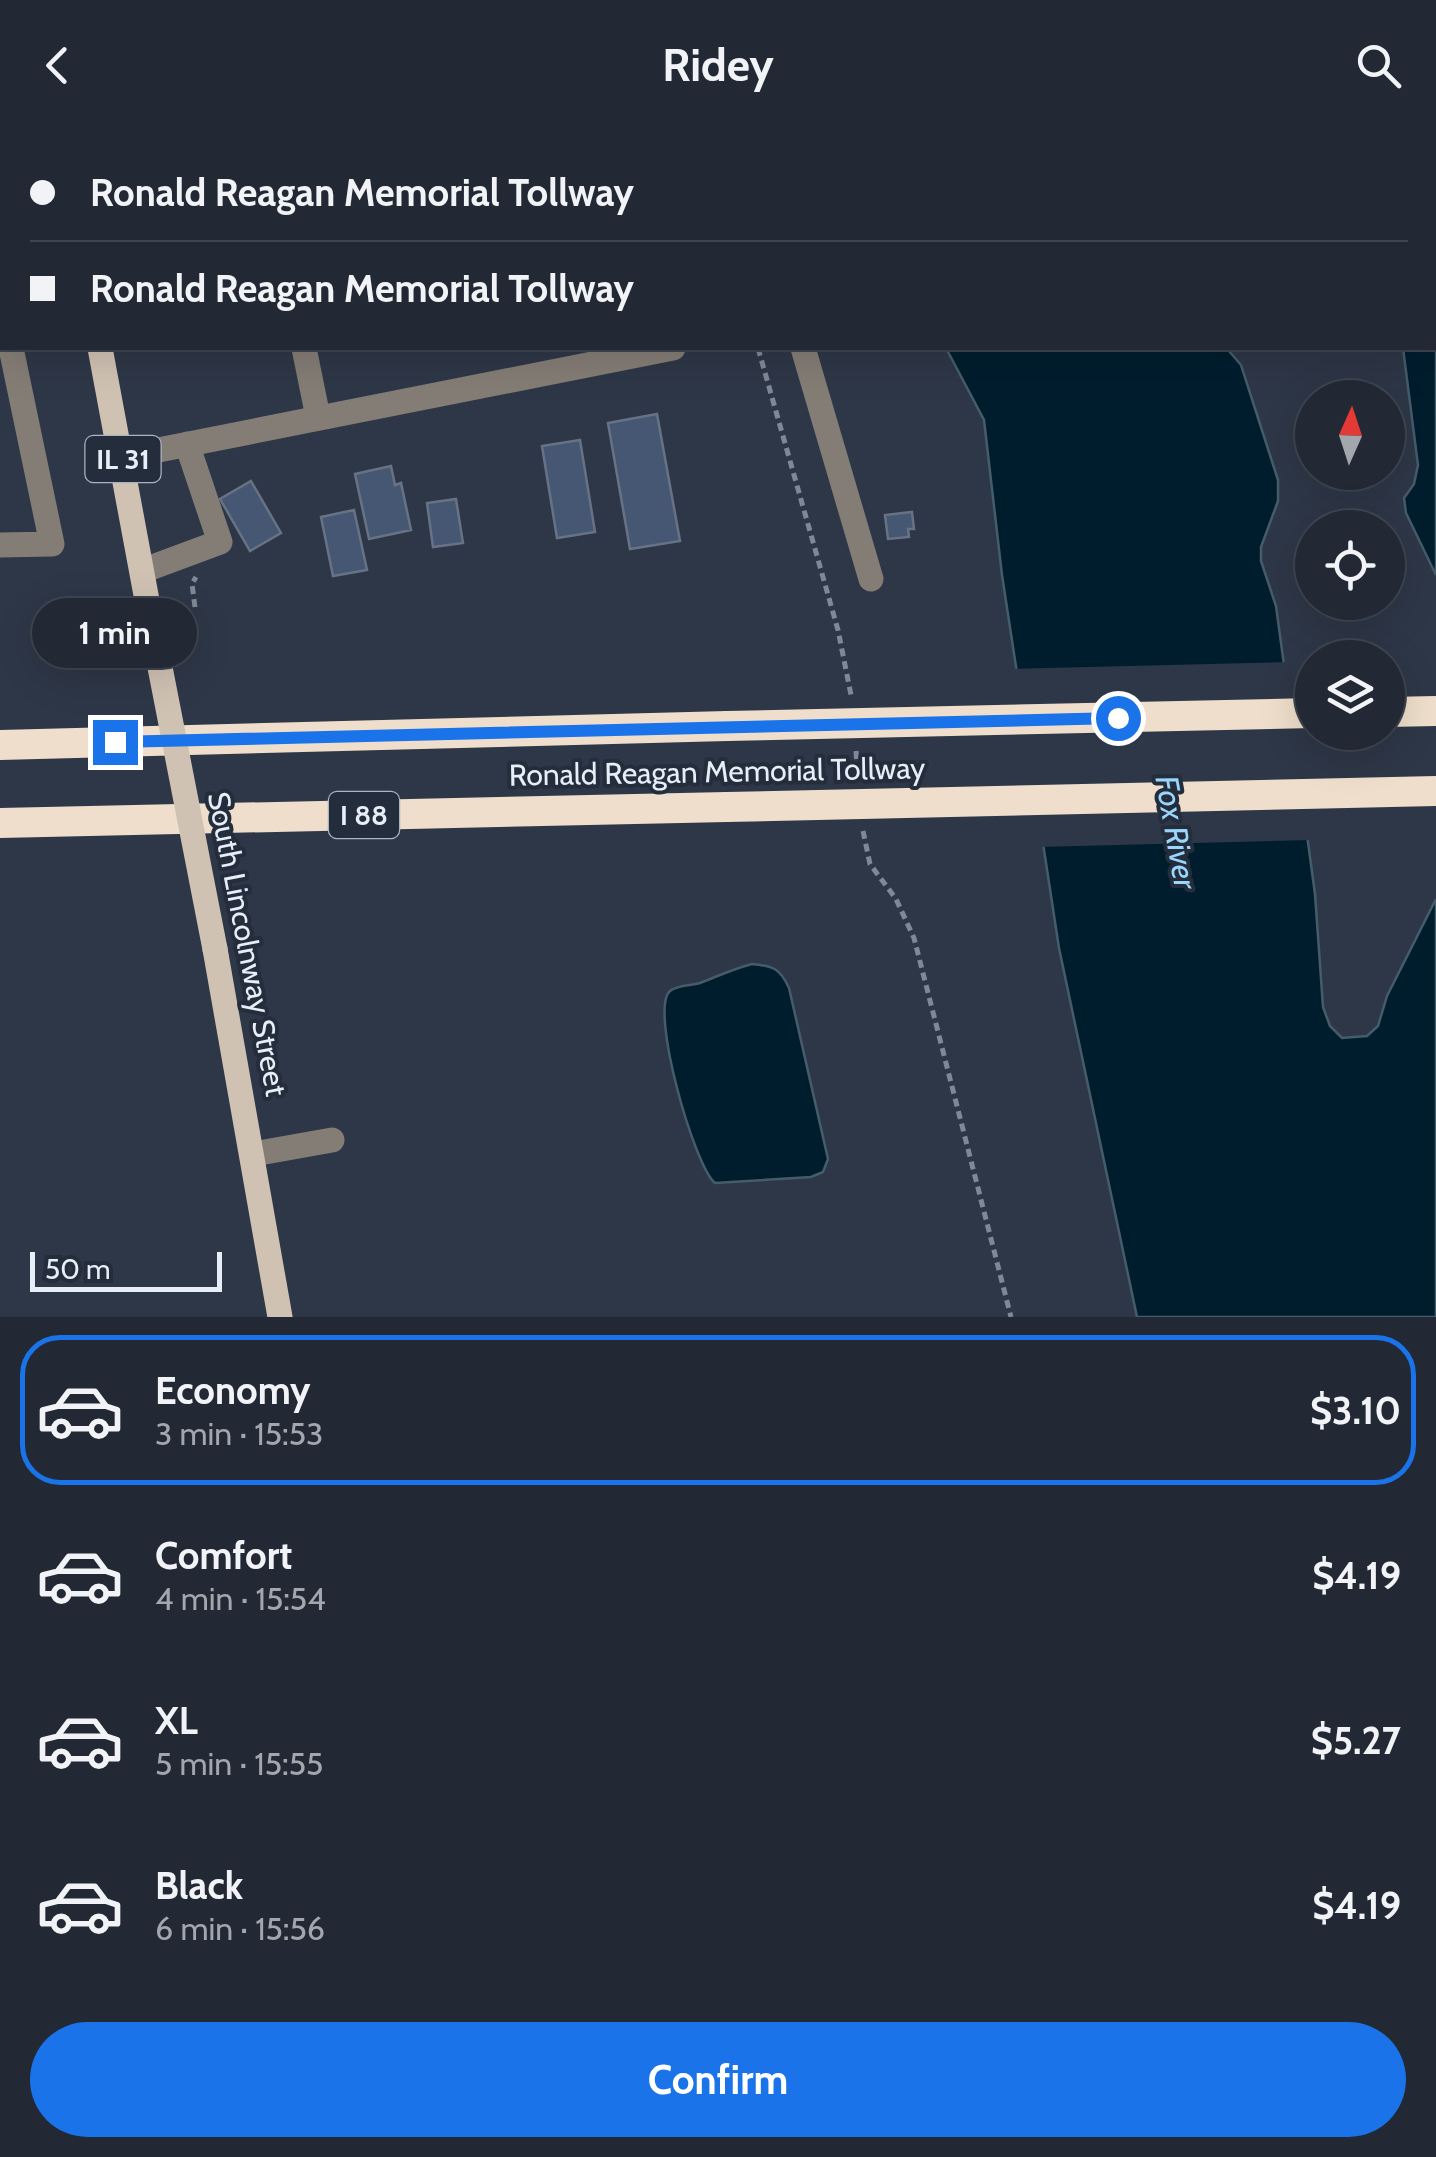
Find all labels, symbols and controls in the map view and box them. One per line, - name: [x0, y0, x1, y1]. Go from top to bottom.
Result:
- icon: back: [30, 38, 85, 93]
- text: Ridey: [662, 38, 774, 92]
- icon: search: [1351, 38, 1406, 93]
- text: Ronald Reagan Memorial Tollway: [90, 169, 634, 216]
- text: Ronald Reagan Memorial Tollway: [90, 265, 634, 312]
- north arrow: [1295, 380, 1405, 490]
- map controls: [1295, 380, 1405, 750]
- road number: IL 31: [86, 436, 160, 482]
- button: locate: [1295, 510, 1405, 620]
- callout: 1 min: [32, 597, 198, 667]
- text: 1 min: [78, 613, 151, 652]
- button: layers: [1295, 640, 1405, 750]
- route start: [1096, 696, 1141, 741]
- route end: [93, 720, 138, 765]
- street label: Ronald Reagan Memorial Tollway: [508, 749, 926, 794]
- water label: Fox River: [1147, 772, 1206, 893]
- street label: South Lincolnway Street: [200, 789, 295, 1099]
- road number: I 88: [329, 792, 399, 838]
- scale bar: [30, 1247, 222, 1292]
- text: 50 m: [45, 1252, 111, 1286]
- icon: car: [35, 1365, 125, 1455]
- text: Economy: [155, 1367, 310, 1414]
- text: $3.10: [1310, 1387, 1401, 1434]
- text: 3 min · 15:53: [155, 1414, 323, 1453]
- icon: car: [35, 1530, 125, 1620]
- text: Comfort: [155, 1532, 292, 1579]
- text: $4.19: [1312, 1552, 1401, 1599]
- text: 4 min · 15:54: [155, 1579, 326, 1618]
- icon: car: [35, 1695, 125, 1785]
- text: XL: [155, 1697, 198, 1744]
- text: $5.27: [1311, 1717, 1401, 1764]
- text: 5 min · 15:55: [155, 1744, 323, 1783]
- icon: car: [35, 1860, 125, 1950]
- text: Black: [155, 1862, 243, 1909]
- text: $4.19: [1312, 1882, 1401, 1929]
- text: 6 min · 15:56: [155, 1909, 325, 1948]
- button: Confirm: [30, 2022, 1406, 2137]

